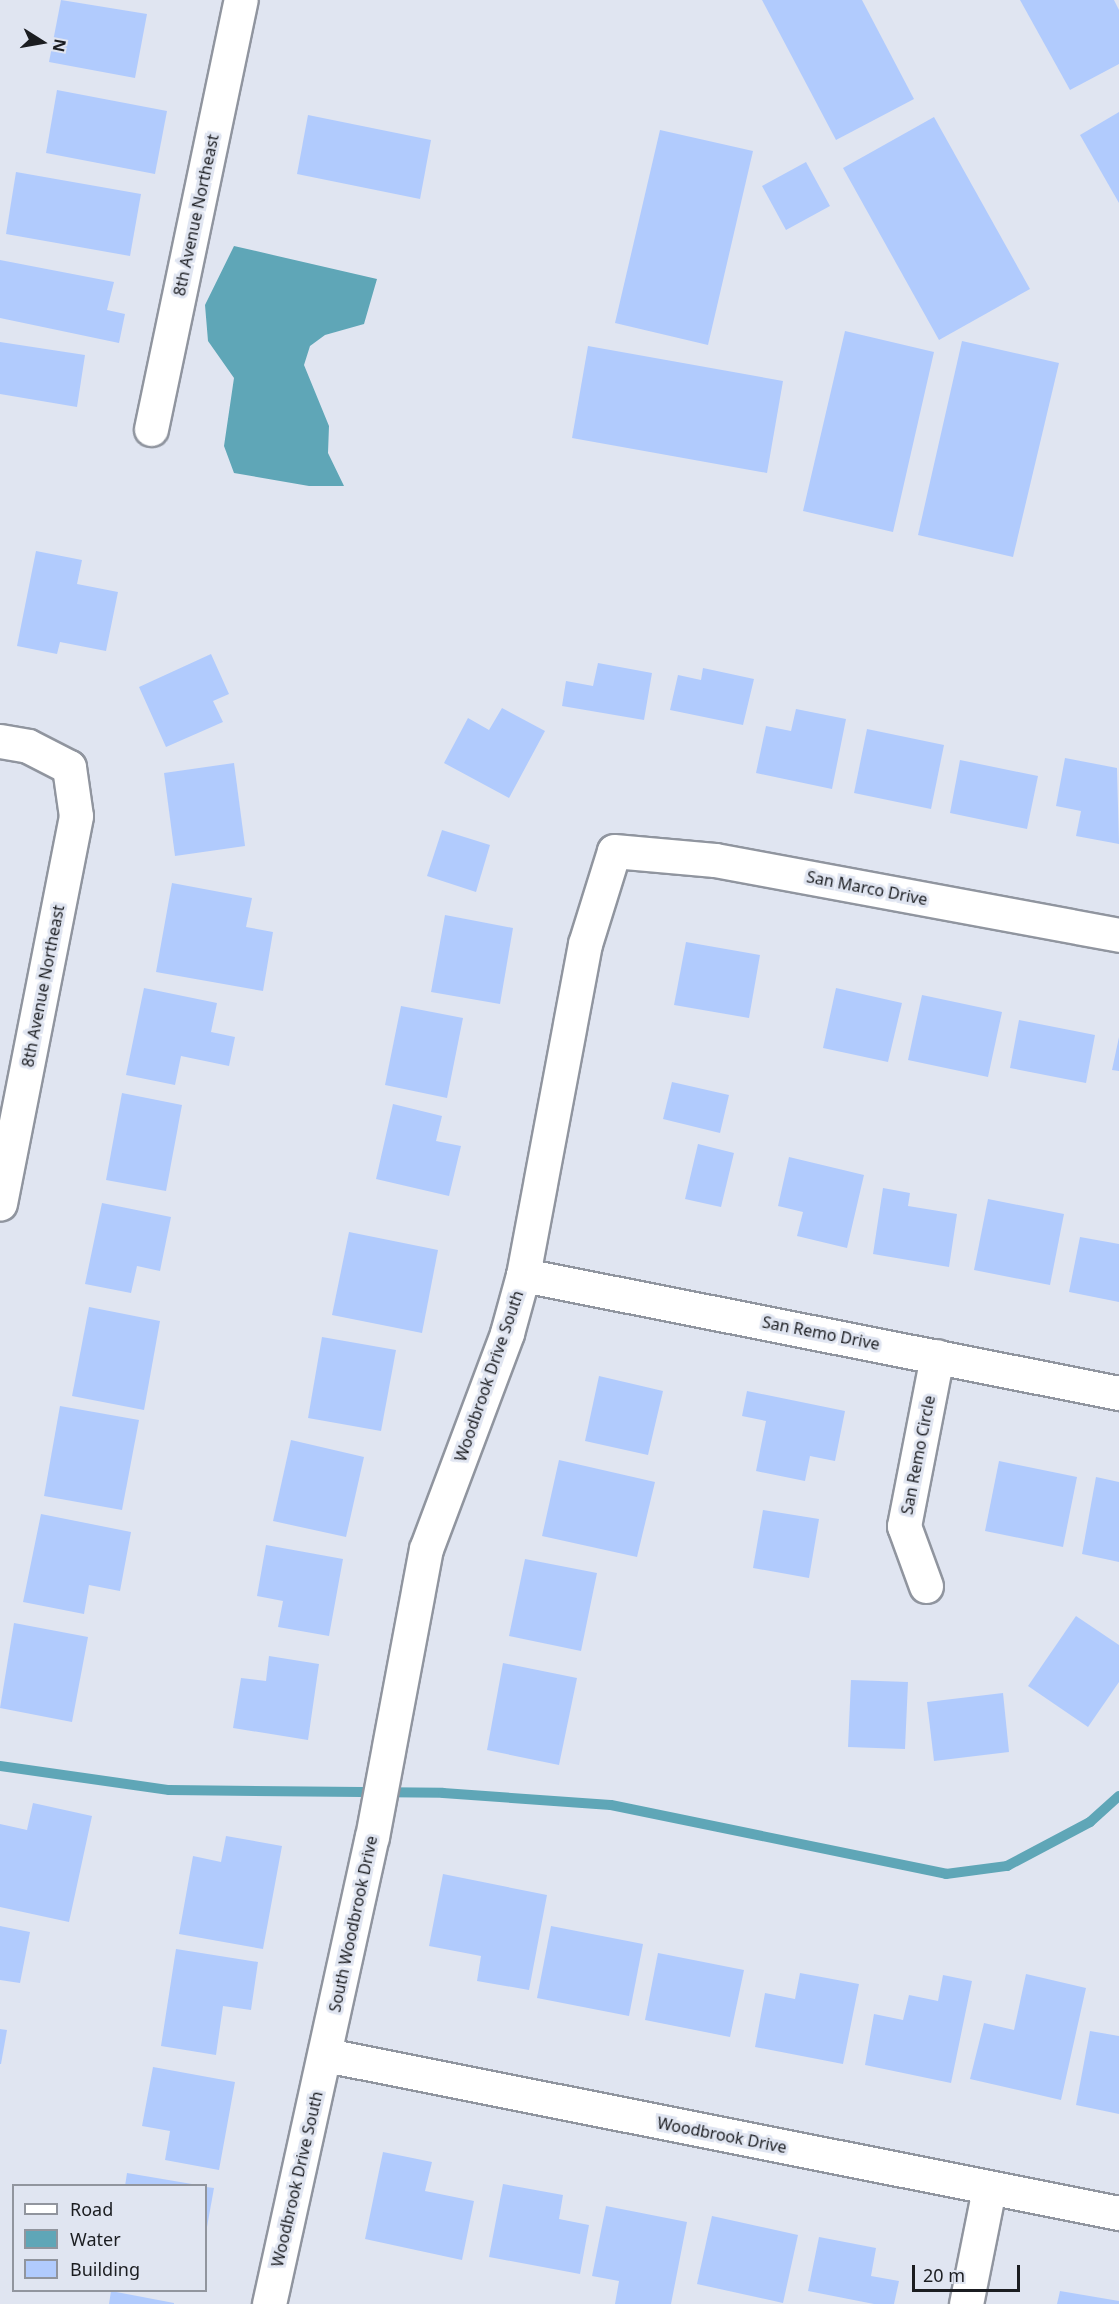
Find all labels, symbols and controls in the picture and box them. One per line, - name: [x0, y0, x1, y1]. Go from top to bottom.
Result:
- north arrow: [12, 12, 72, 72]
- text: N: [48, 37, 72, 54]
- street label: 8th Avenue Northeast: [169, 132, 223, 298]
- street label: San Marco Drive: [805, 867, 929, 909]
- street label: 8th Avenue Northeast: [18, 903, 68, 1069]
- street label: Woodbrook Drive South: [451, 1288, 527, 1464]
- street label: San Remo Drive: [761, 1312, 881, 1354]
- street label: San Remo Circle: [897, 1394, 939, 1516]
- street label: South Woodbrook Drive: [325, 1834, 381, 2014]
- street label: Woodbrook Drive South: [267, 2089, 327, 2269]
- street label: Woodbrook Drive: [656, 2113, 788, 2157]
- legend: [12, 2184, 207, 2292]
- text: Road: [70, 2197, 113, 2221]
- text: Water: [70, 2227, 121, 2251]
- scale bar: [915, 2253, 1023, 2291]
- text: Building: [70, 2257, 140, 2281]
- text: 20 m: [923, 2263, 965, 2287]

